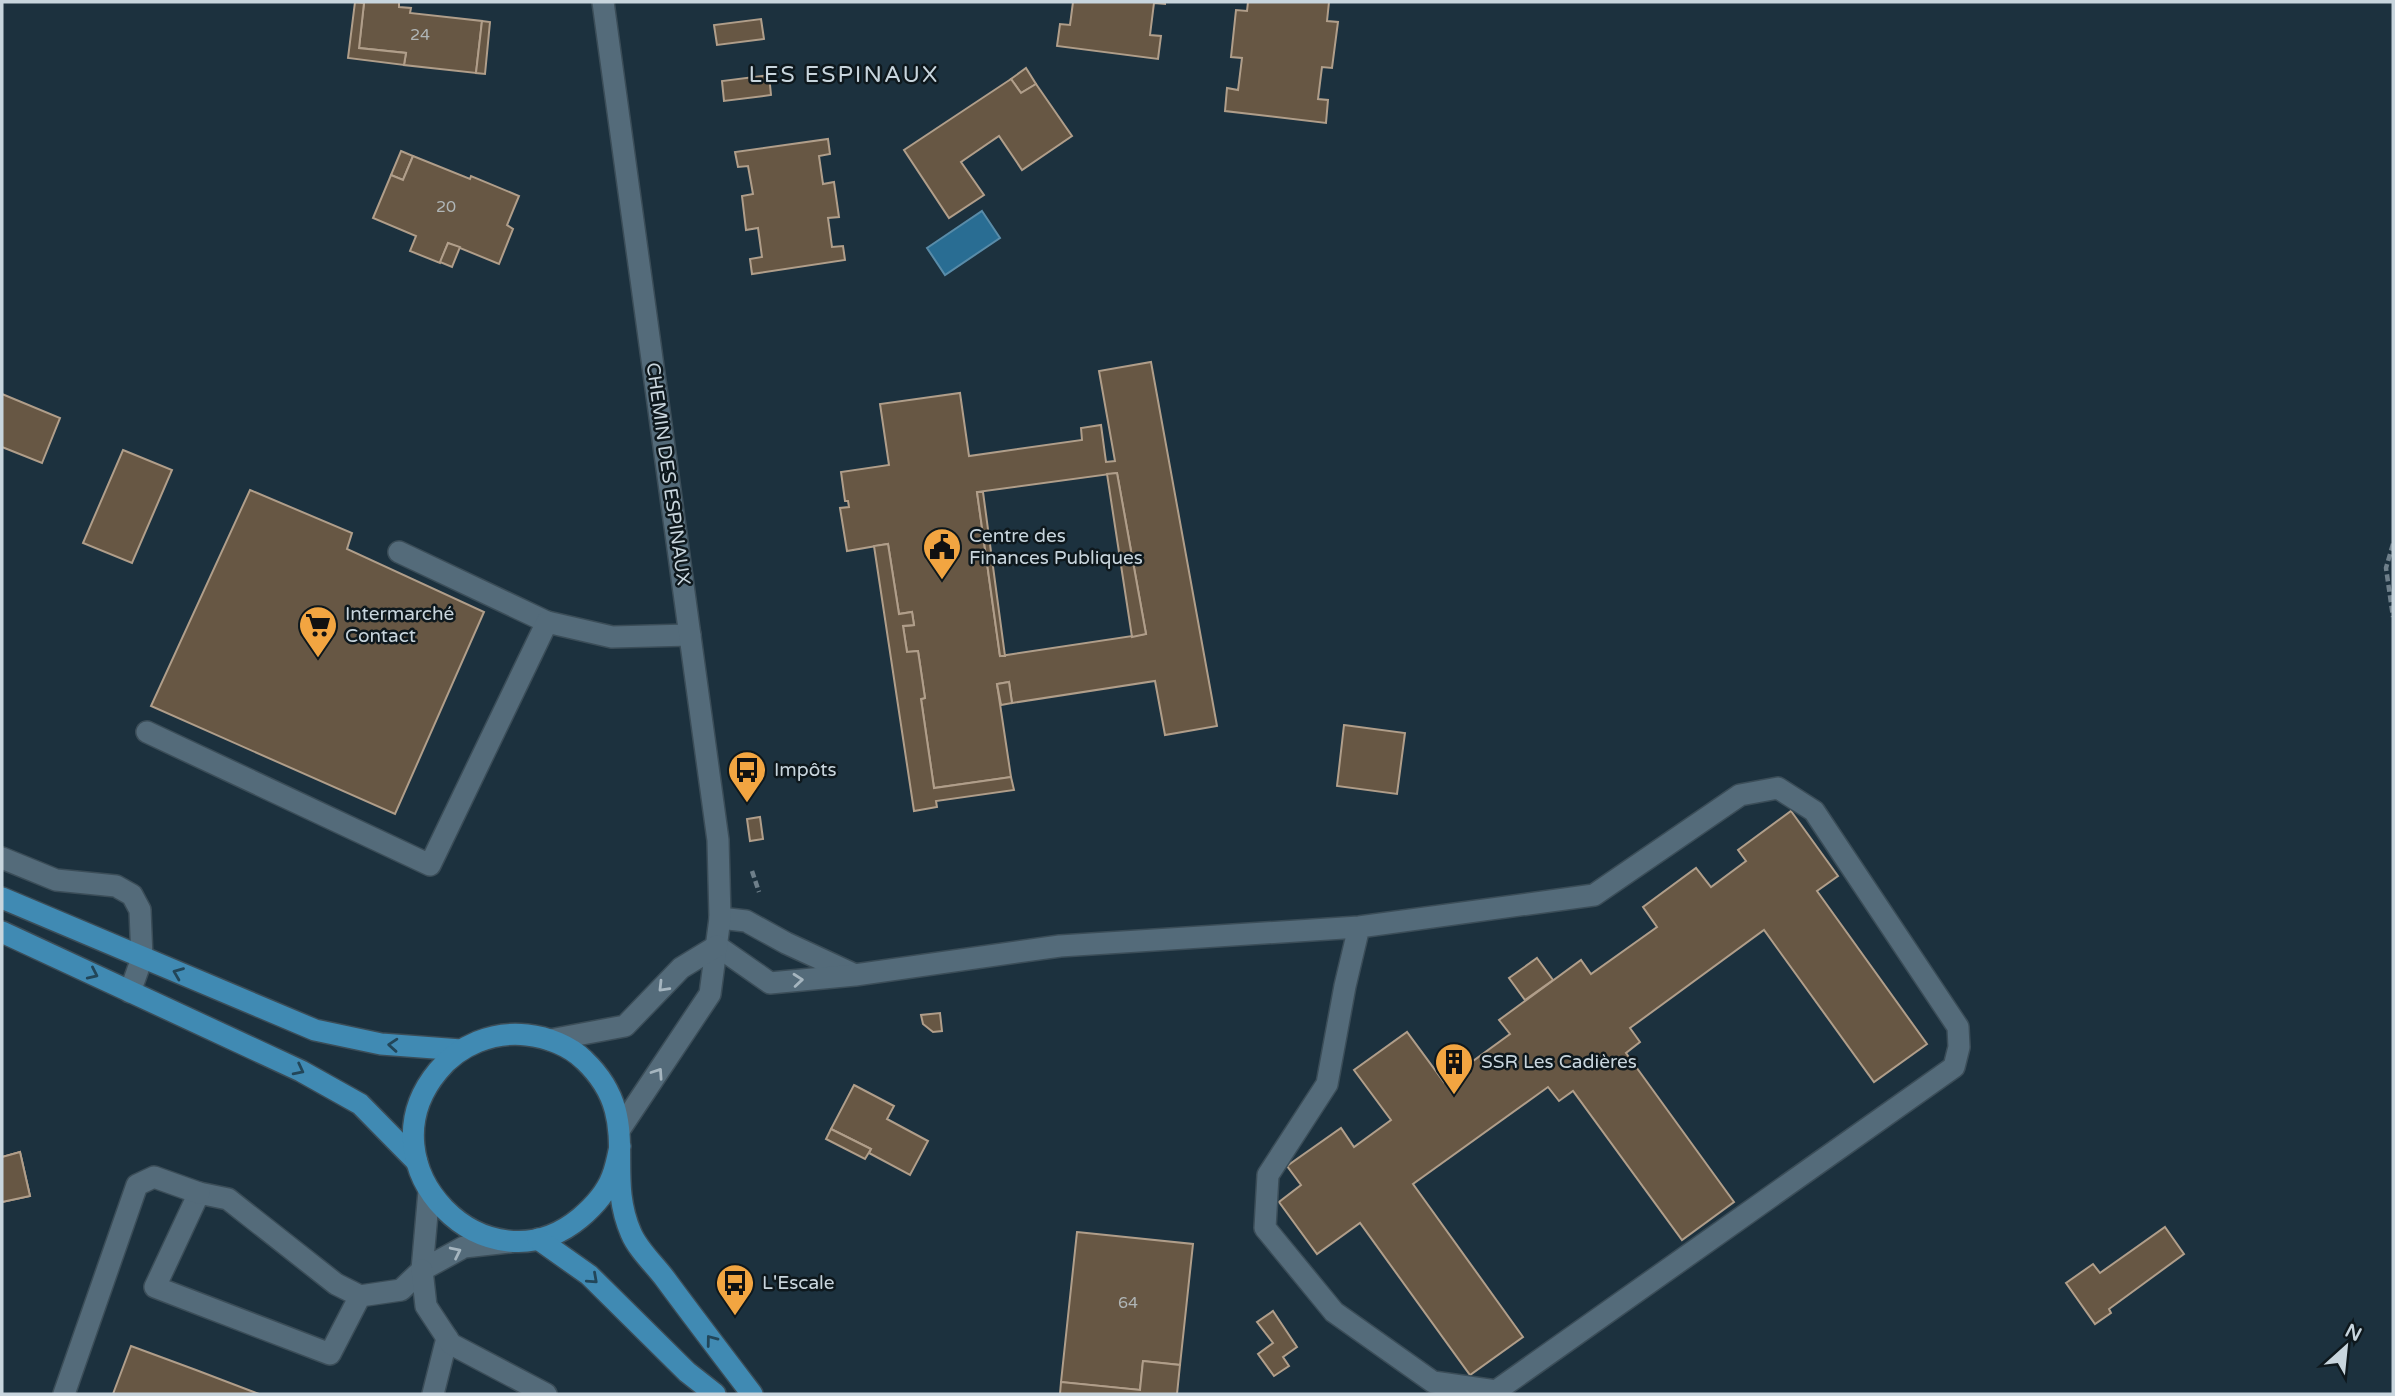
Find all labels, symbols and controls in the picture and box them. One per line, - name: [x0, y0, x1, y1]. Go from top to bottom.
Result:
- house number: 24: [410, 25, 430, 45]
- district label: LES ESPINAUX: [749, 61, 939, 89]
- house number: 20: [436, 197, 456, 217]
- street label: CHEMIN DES ESPINAUX: [641, 361, 695, 587]
- place label: Centre des Finances Publiques: [969, 525, 1143, 569]
- public building icon: Centre des Finances Publiques: [921, 526, 963, 581]
- place label: Intermarché Contact: [345, 603, 454, 647]
- supermarket icon: Intermarché Contact: [297, 604, 339, 659]
- bus stop icon: Impôts: [726, 749, 768, 804]
- place label: Impôts: [774, 759, 837, 781]
- one-way arrow: [86, 966, 98, 980]
- one-way arrow: [173, 967, 186, 981]
- one-way arrow: [793, 973, 804, 988]
- one-way arrow: [658, 979, 671, 992]
- one-way arrow: [387, 1038, 398, 1053]
- building icon: SSR Les Cadières: [1433, 1041, 1475, 1096]
- place label: SSR Les Cadières: [1481, 1051, 1637, 1073]
- one-way arrow: [292, 1062, 304, 1076]
- one-way arrow: [650, 1068, 662, 1081]
- one-way arrow: [449, 1246, 461, 1260]
- bus stop icon: L'Escale: [714, 1262, 756, 1317]
- one-way arrow: [585, 1271, 598, 1284]
- place label: L'Escale: [762, 1272, 835, 1294]
- house number: 64: [1118, 1293, 1138, 1313]
- north arrow: [2311, 1312, 2381, 1382]
- text: N: [2341, 1319, 2365, 1346]
- one-way arrow: [706, 1335, 719, 1348]

